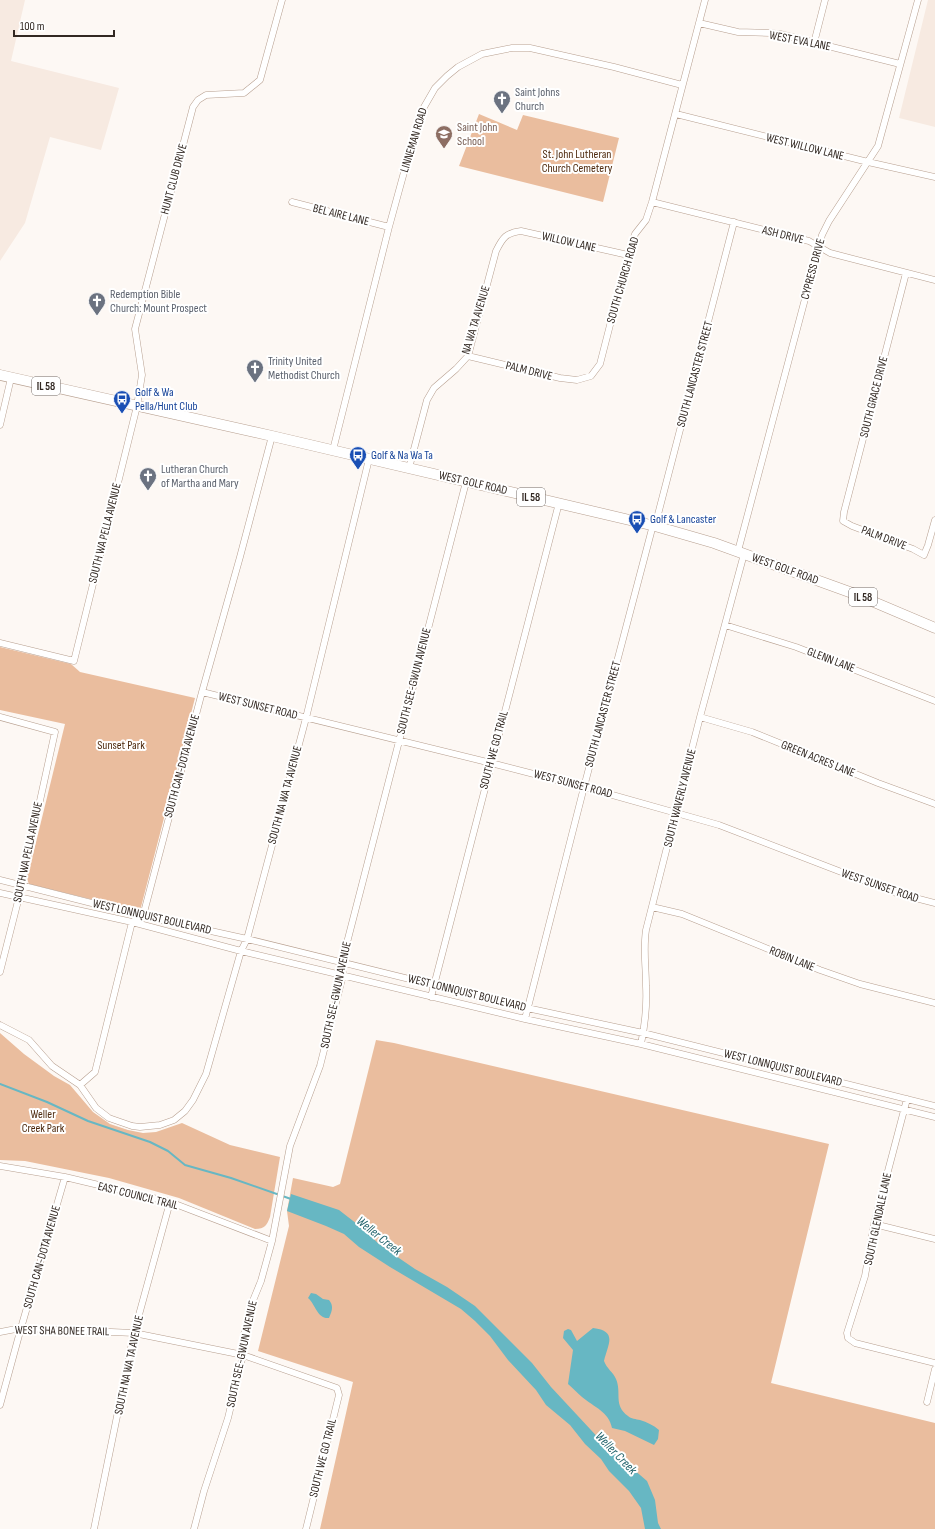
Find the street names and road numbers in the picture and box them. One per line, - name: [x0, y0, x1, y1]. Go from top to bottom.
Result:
- street label: WEST EVA LANE: [768, 28, 832, 54]
- street label: LINNEMAN ROAD: [397, 106, 431, 174]
- street label: WEST WILLOW LANE: [764, 130, 846, 164]
- street label: HUNT CLUB DRIVE: [157, 142, 191, 216]
- street label: BEL AIRE LANE: [311, 201, 371, 229]
- street label: ASH DRIVE: [760, 222, 805, 247]
- street label: WILLOW LANE: [540, 228, 598, 256]
- street label: SOUTH CHURCH ROAD: [603, 235, 643, 325]
- street label: CYPRESS DRIVE: [798, 237, 828, 301]
- street label: NA WA TA AVENUE: [458, 284, 494, 356]
- street label: SOUTH LANCASTER STREET: [674, 319, 716, 429]
- street label: SOUTH GRACE DRIVE: [857, 355, 891, 439]
- street label: PALM DRIVE: [504, 358, 554, 384]
- road number: IL 58: [32, 377, 60, 395]
- street label: WEST GOLF ROAD: [437, 468, 509, 498]
- street label: SOUTH WA PELLA AVENUE: [85, 481, 125, 585]
- road number: IL 58: [517, 488, 545, 506]
- street label: PALM DRIVE: [859, 522, 909, 554]
- street label: WEST GOLF ROAD: [750, 550, 821, 588]
- road number: IL 58: [849, 588, 877, 606]
- street label: SOUTH SEE-GWUN AVENUE: [394, 626, 434, 736]
- street label: GLENN LANE: [805, 644, 857, 676]
- street label: SOUTH LANCASTER STREET: [582, 659, 624, 769]
- street label: WEST SUNSET ROAD: [217, 689, 299, 723]
- street label: SOUTH WE GO TRAIL: [476, 709, 512, 791]
- street label: SOUTH CAN-DOTA AVENUE: [161, 713, 203, 819]
- street label: GREEN ACRES LANE: [779, 737, 857, 781]
- street label: SOUTH NA WA TA AVENUE: [265, 744, 305, 846]
- street label: SOUTH WAVERLY AVENUE: [661, 747, 699, 849]
- street label: WEST SUNSET ROAD: [532, 766, 614, 802]
- street label: SOUTH WA PELLA AVENUE: [10, 800, 46, 904]
- street label: WEST SUNSET ROAD: [839, 866, 921, 906]
- street label: WEST LONNQUIST BOULEVARD: [91, 896, 213, 938]
- street label: SOUTH SEE-GWUN AVENUE: [317, 940, 355, 1050]
- street label: ROBIN LANE: [767, 943, 817, 975]
- street label: WEST LONNQUIST BOULEVARD: [406, 971, 528, 1015]
- street label: WEST LONNQUIST BOULEVARD: [722, 1046, 844, 1090]
- street label: SOUTH GLENDALE LANE: [861, 1171, 895, 1267]
- street label: EAST COUNCIL TRAIL: [96, 1179, 180, 1213]
- street label: SOUTH CAN-DOTA AVENUE: [20, 1204, 64, 1310]
- street label: SOUTH SEE-GWUN AVENUE: [223, 1299, 261, 1409]
- street label: SOUTH NA WA TA AVENUE: [111, 1314, 147, 1416]
- street label: WEST SHA BONEE TRAIL: [15, 1323, 110, 1339]
- street label: SOUTH WE GO TRAIL: [306, 1417, 340, 1499]

